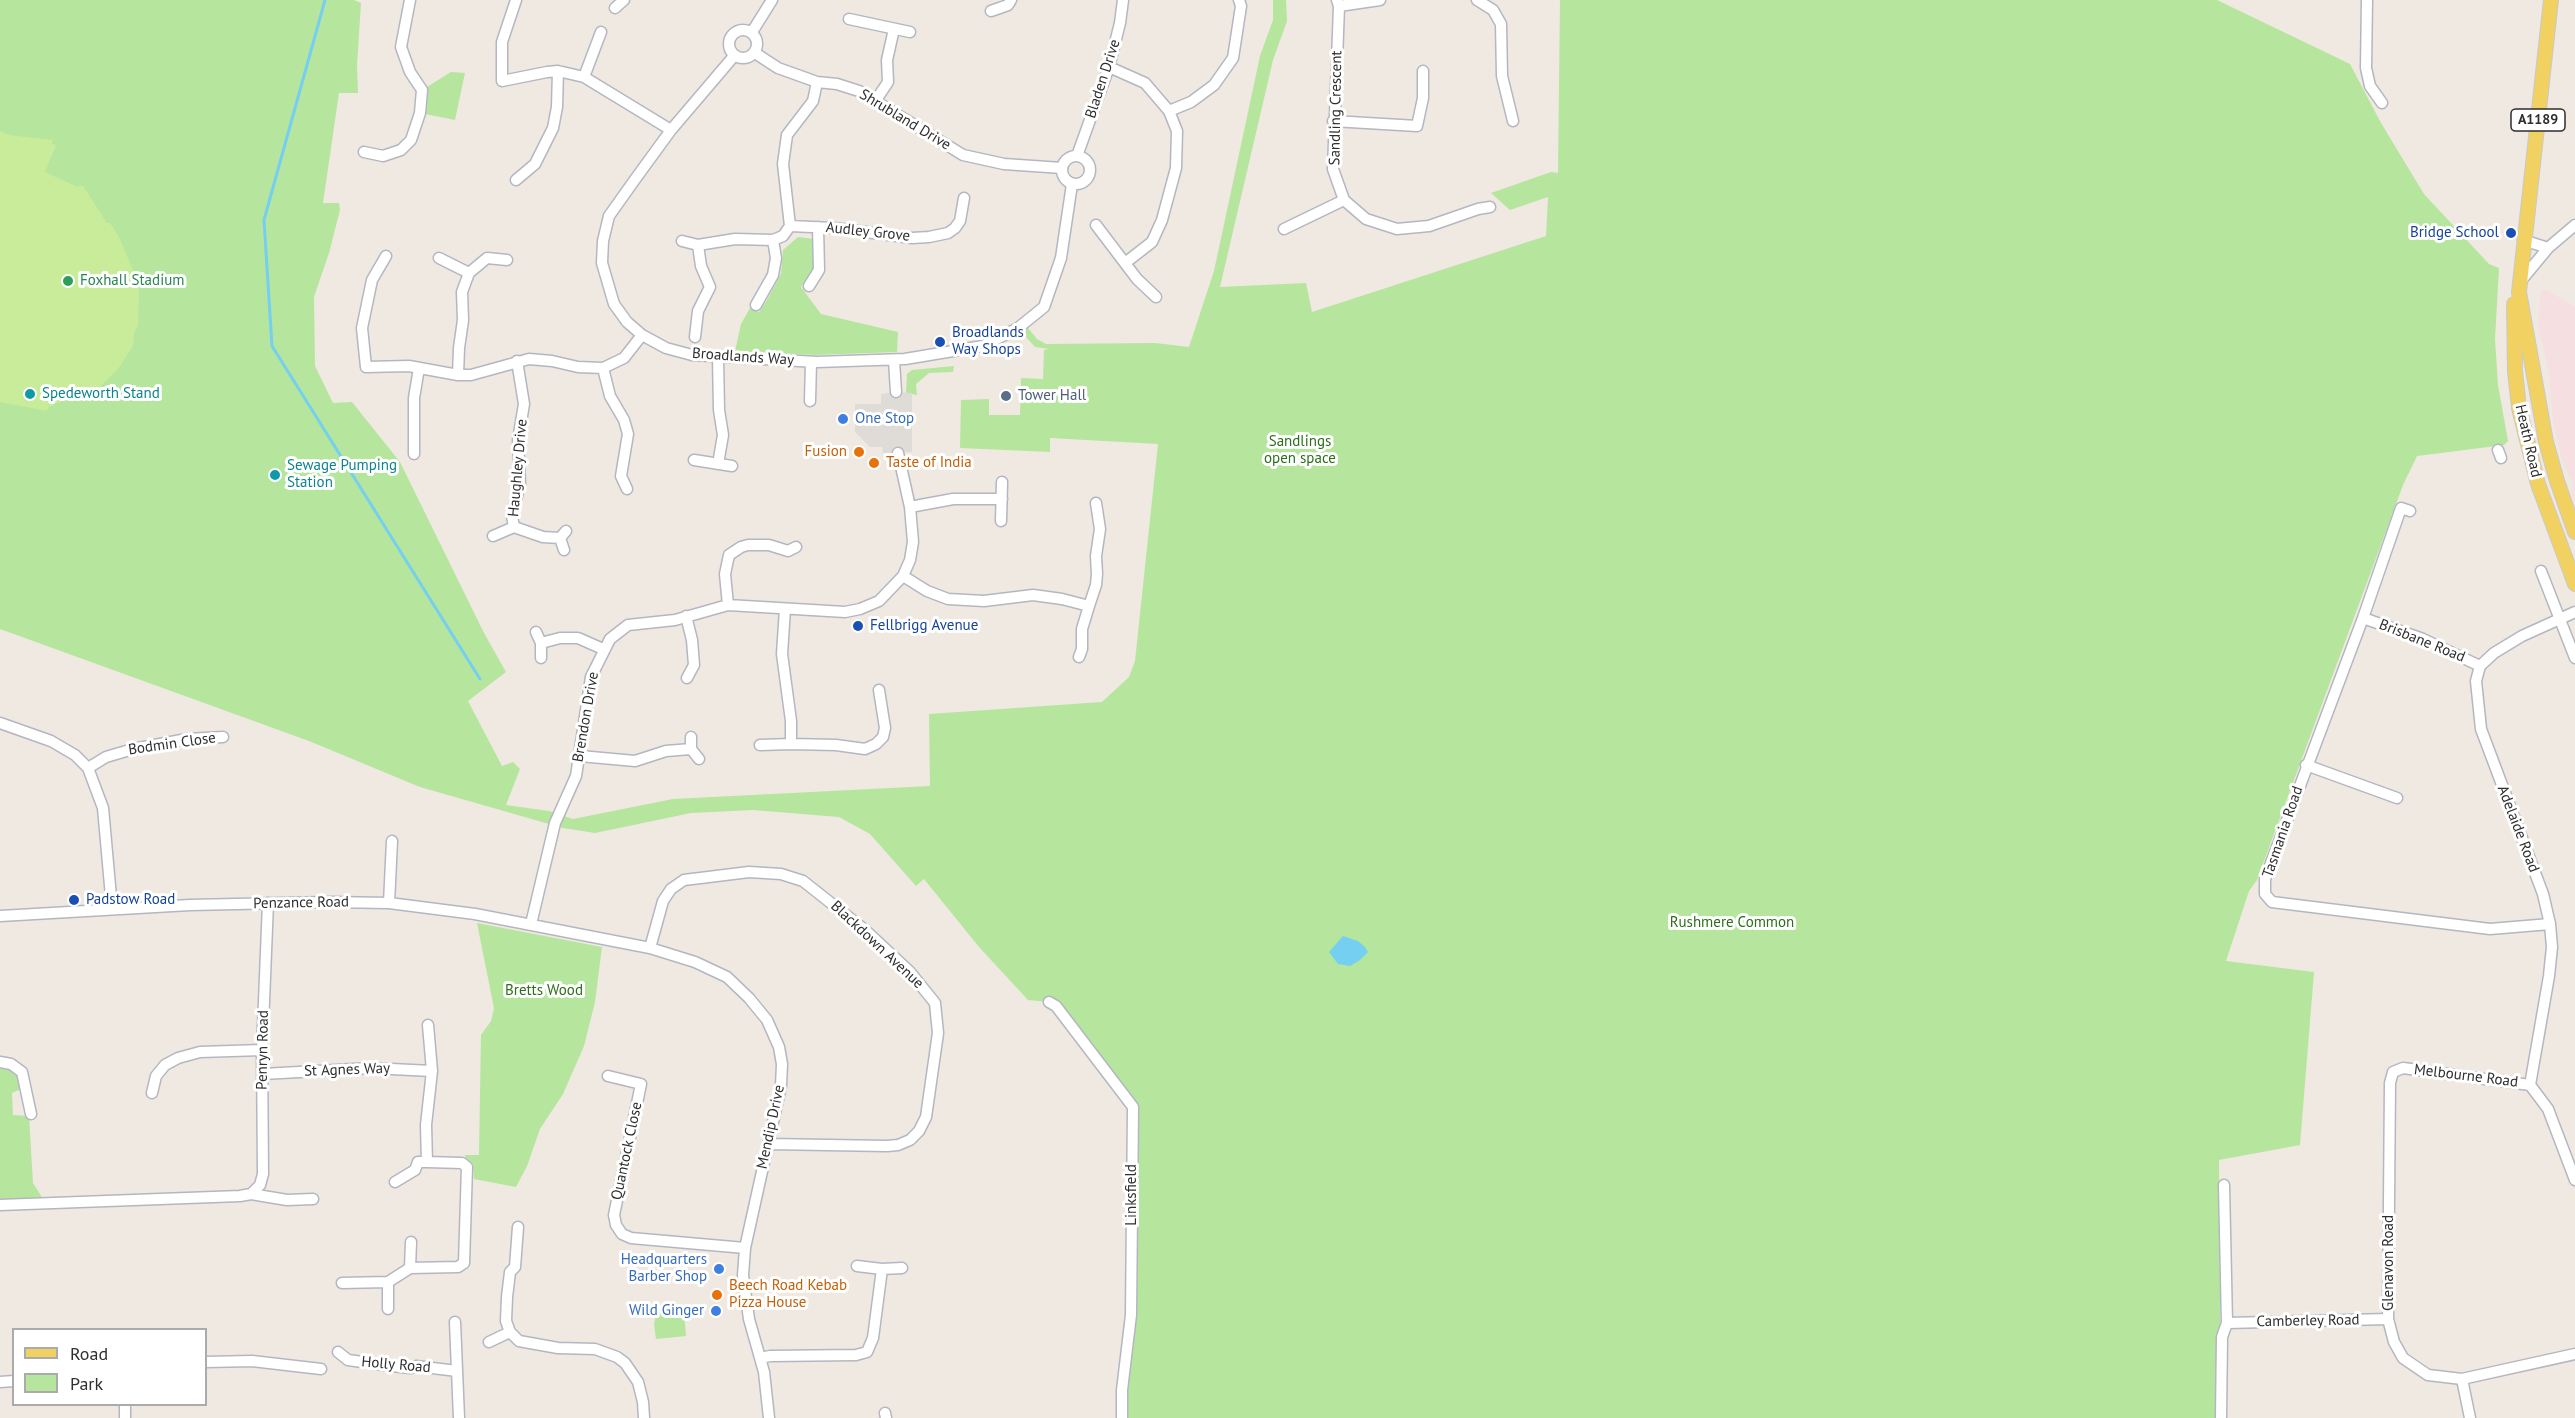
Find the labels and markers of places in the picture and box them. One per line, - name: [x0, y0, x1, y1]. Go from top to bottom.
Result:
- place label: Bridge School: [2410, 224, 2499, 242]
- marker: Bridge School: [2504, 226, 2518, 240]
- place label: Foxhall Stadium: [80, 272, 184, 290]
- marker: Foxhall Stadium: [61, 274, 75, 288]
- place label: Broadlands Way Shops: [952, 324, 1024, 359]
- marker: Broadlands Way Shops: [933, 335, 947, 349]
- place label: Spedeworth Stand: [42, 385, 160, 403]
- marker: Spedeworth Stand: [23, 387, 37, 401]
- place label: Tower Hall: [1018, 387, 1086, 405]
- marker: Tower Hall: [999, 389, 1013, 403]
- place label: One Stop: [855, 410, 914, 428]
- marker: One Stop: [836, 412, 850, 426]
- place label: Fusion: [805, 443, 847, 461]
- marker: Fusion: [852, 445, 866, 459]
- place label: Taste of India: [886, 454, 972, 472]
- marker: Taste of India: [867, 456, 881, 470]
- place label: Sewage Pumping Station: [287, 457, 397, 492]
- marker: Sewage Pumping Station: [268, 468, 282, 482]
- place label: Fellbrigg Avenue: [870, 617, 978, 635]
- marker: Fellbrigg Avenue: [851, 619, 865, 633]
- place label: Padstow Road: [86, 891, 175, 909]
- marker: Padstow Road: [67, 893, 81, 907]
- place label: Headquarters Barber Shop: [621, 1251, 707, 1286]
- marker: Headquarters Barber Shop: [712, 1262, 726, 1276]
- place label: Beech Road Kebab Pizza House: [729, 1277, 847, 1312]
- marker: Beech Road Kebab Pizza House: [710, 1288, 724, 1302]
- place label: Wild Ginger: [629, 1302, 704, 1320]
- marker: Wild Ginger: [709, 1304, 723, 1318]

